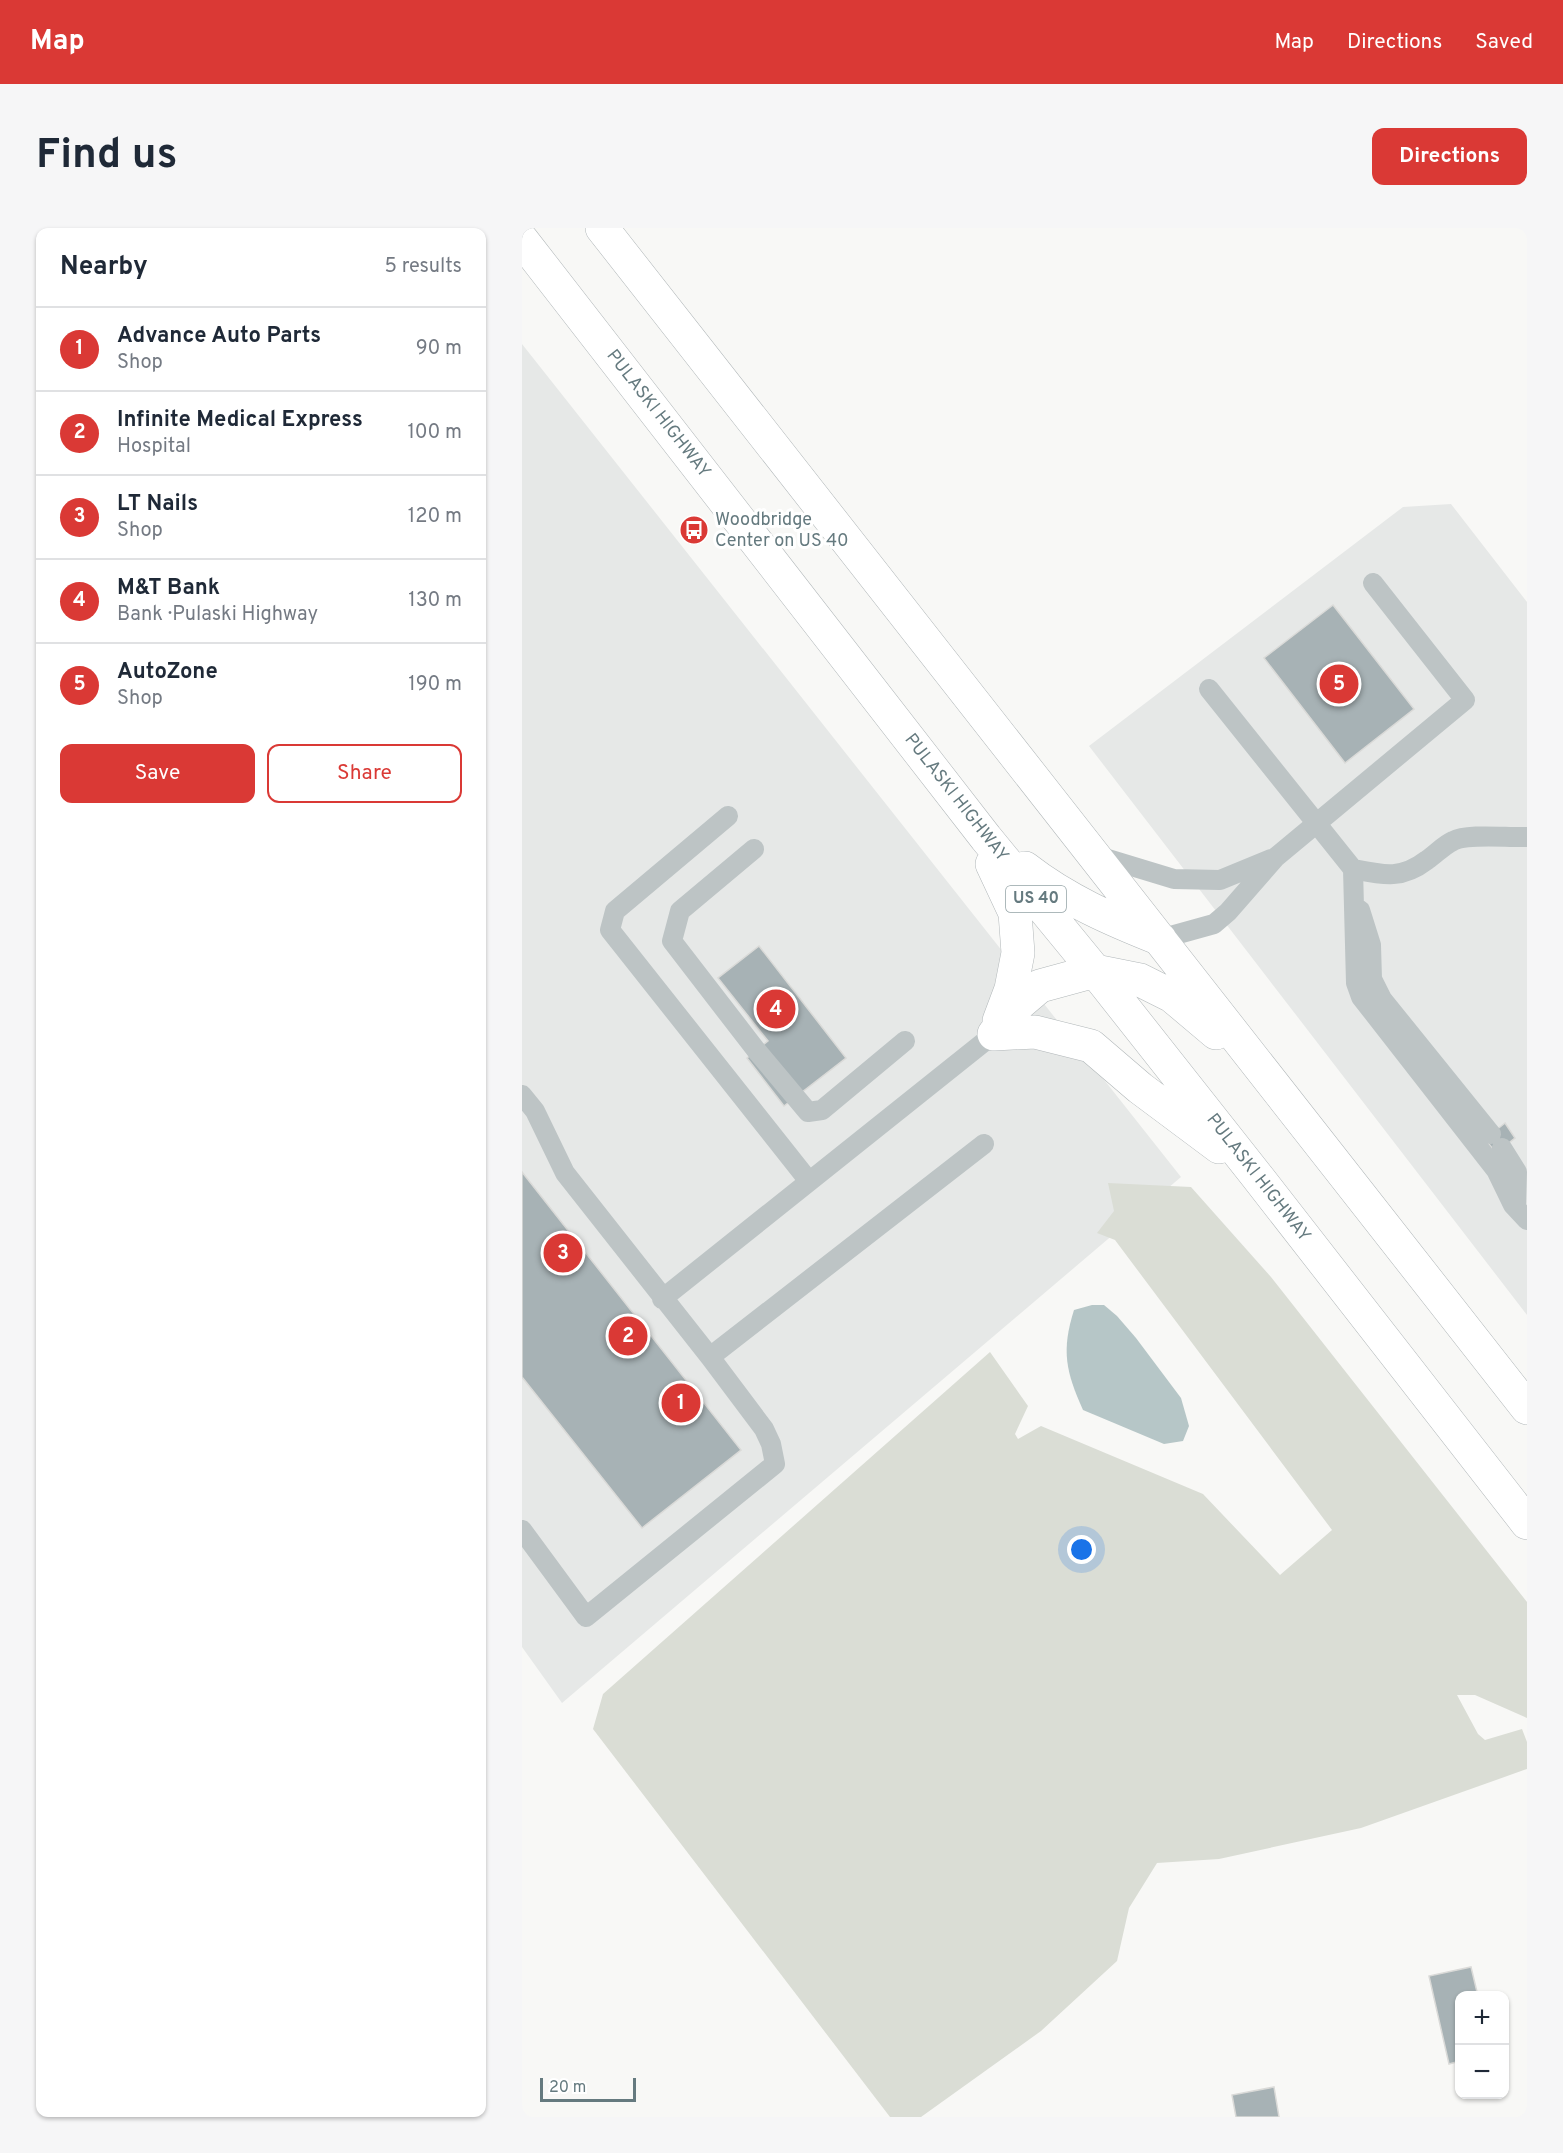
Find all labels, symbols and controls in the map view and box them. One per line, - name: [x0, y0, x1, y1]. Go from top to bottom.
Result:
- text: Map: [30, 24, 85, 60]
- text: Map: [1274, 29, 1314, 56]
- text: Directions: [1347, 29, 1442, 56]
- text: Saved: [1475, 29, 1533, 56]
- button: Directions: [1372, 128, 1527, 185]
- text: Find us: [36, 130, 177, 183]
- text: Nearby: [60, 251, 148, 284]
- text: 5 results: [385, 254, 462, 280]
- text: Advance Auto Parts: [117, 323, 321, 350]
- text: 1: [76, 336, 84, 362]
- text: 90 m: [416, 336, 462, 362]
- street label: PULASKI HIGHWAY: [601, 345, 715, 483]
- text: Shop: [117, 350, 163, 376]
- text: Infinite Medical Express: [117, 407, 363, 434]
- text: 2: [73, 420, 86, 446]
- text: 100 m: [407, 420, 462, 446]
- text: Hospital: [117, 434, 191, 460]
- text: LT Nails: [117, 491, 198, 518]
- text: 3: [74, 504, 86, 530]
- text: 120 m: [408, 504, 462, 530]
- place label: Woodbridge Center on US 40: [715, 509, 849, 553]
- bus stop icon: Woodbridge Center on US 40: [678, 514, 710, 546]
- text: Shop: [117, 518, 163, 544]
- text: M&T Bank: [117, 575, 220, 602]
- text: 4: [73, 588, 86, 614]
- text: 130 m: [408, 588, 462, 614]
- text: Bank · Pulaski Highway: [117, 602, 318, 628]
- text: AutoZone: [117, 659, 218, 686]
- pin: 5: [1320, 662, 1358, 706]
- text: 5: [73, 672, 86, 698]
- text: 190 m: [408, 672, 462, 698]
- text: Shop: [117, 686, 163, 712]
- street label: PULASKI HIGHWAY: [899, 729, 1013, 867]
- button: Save: [60, 744, 255, 803]
- button: Share: [267, 744, 462, 803]
- road number: US 40: [1006, 886, 1066, 912]
- pin: 4: [756, 986, 796, 1032]
- street label: PULASKI HIGHWAY: [1201, 1109, 1315, 1247]
- pin: 3: [544, 1230, 582, 1276]
- pin: 2: [608, 1314, 648, 1358]
- pin: 1: [662, 1380, 700, 1426]
- your location: [1067, 1535, 1096, 1564]
- map controls: [1455, 1991, 1509, 2099]
- button: +: [1455, 1991, 1509, 2045]
- button: −: [1455, 2045, 1509, 2099]
- scale bar: [540, 2075, 636, 2102]
- text: 20 m: [549, 2078, 586, 2098]

